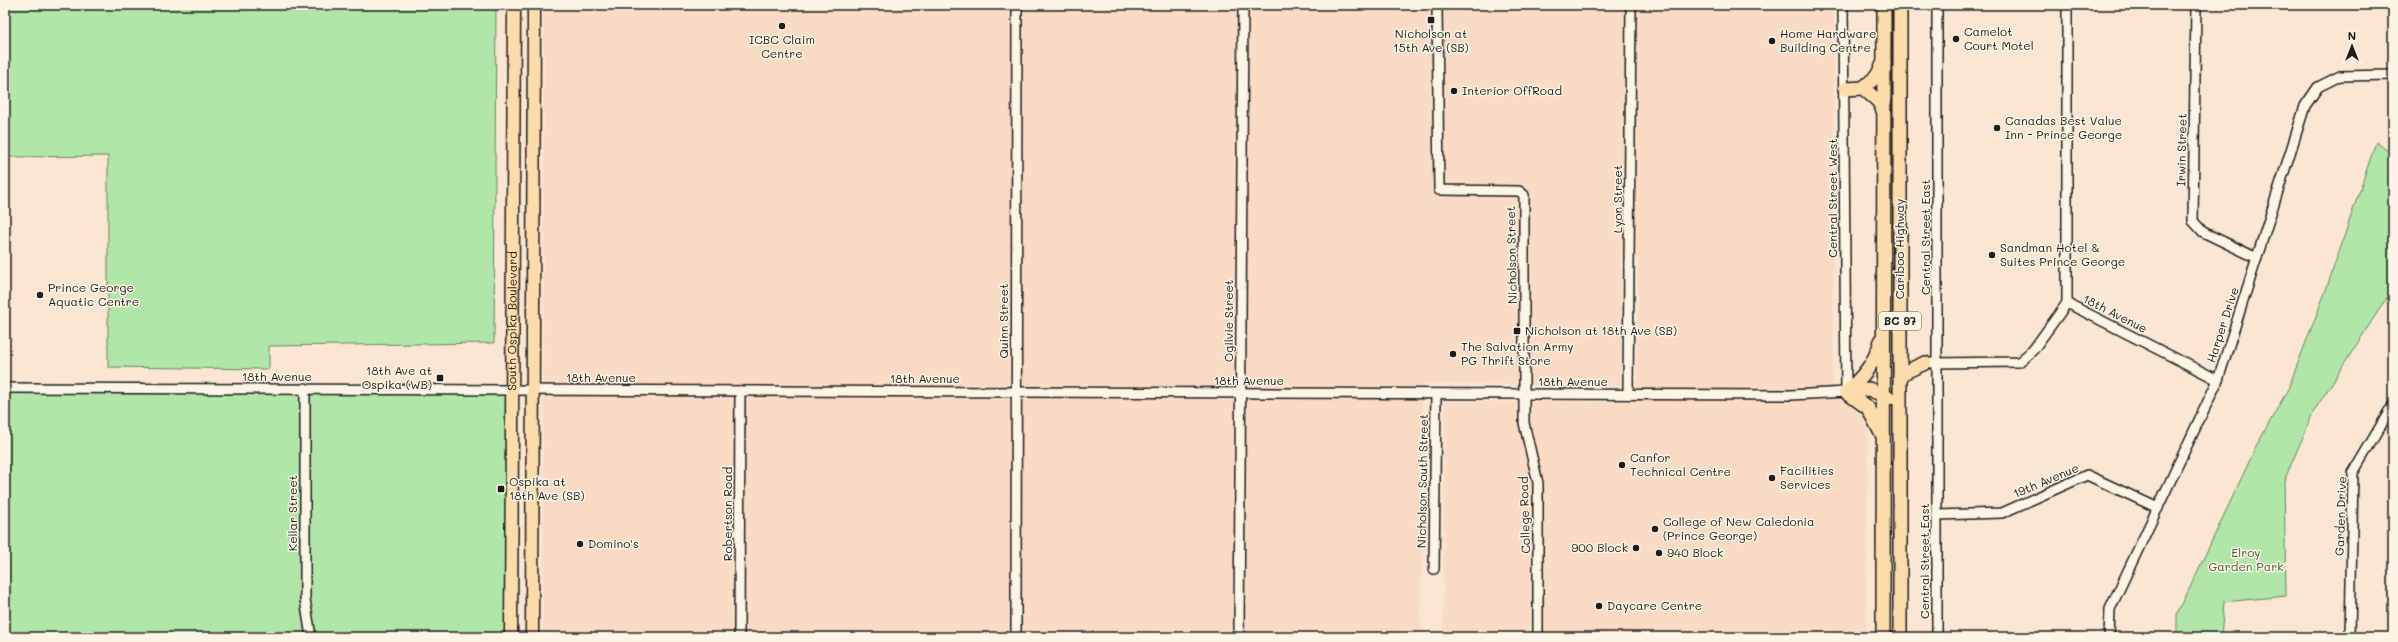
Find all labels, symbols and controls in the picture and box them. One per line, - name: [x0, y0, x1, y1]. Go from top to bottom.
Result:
- marker: Nicholson at 15th Ave (SB): [1426, 15, 1436, 25]
- marker: ICBC Claim Centre: [777, 21, 787, 31]
- place label: Camelot Court Motel: [1964, 23, 2034, 53]
- place label: Nicholson at 15th Ave (SB): [1393, 25, 1469, 55]
- place label: Home Hardware Building Centre: [1780, 25, 1876, 55]
- north arrow: [2332, 26, 2372, 66]
- text: N: [2348, 28, 2356, 43]
- place label: ICBC Claim Centre: [749, 31, 815, 61]
- marker: Camelot Court Motel: [1951, 34, 1961, 44]
- marker: Home Hardware Building Centre: [1767, 36, 1777, 46]
- place label: Interior OffRoad: [1462, 82, 1562, 98]
- marker: Interior OffRoad: [1449, 86, 1459, 96]
- place label: Canadas Best Value Inn - Prince George: [2005, 112, 2122, 142]
- street label: Irwin Street: [2172, 113, 2190, 187]
- marker: Canadas Best Value Inn - Prince George: [1992, 123, 2002, 133]
- street label: Central Street West: [1824, 138, 1840, 258]
- street label: Lyon Street: [1609, 165, 1625, 233]
- street label: Central Street East: [1917, 179, 1933, 295]
- street label: Cariboo Highway: [1891, 199, 1907, 299]
- street label: Nicholson Street: [1502, 206, 1520, 304]
- place label: Sandman Hotel & Suites Prince George: [2000, 239, 2125, 269]
- marker: Sandman Hotel & Suites Prince George: [1987, 250, 1997, 260]
- street label: South Ospika Boulevard: [503, 251, 520, 391]
- place label: Prince George Aquatic Centre: [48, 279, 139, 309]
- street label: Ogilvie Street: [1220, 280, 1236, 362]
- street label: Quinn Street: [995, 284, 1011, 358]
- street label: Harper Drive: [2202, 285, 2242, 364]
- marker: Prince George Aquatic Centre: [35, 290, 45, 300]
- street label: 18th Avenue: [2081, 290, 2150, 336]
- road number: BC 97: [1879, 312, 1921, 330]
- place label: Nicholson at 18th Ave (SB): [1525, 322, 1677, 338]
- marker: Nicholson at 18th Ave (SB): [1512, 326, 1522, 336]
- place label: The Salvation Army PG Thrift Store: [1461, 338, 1574, 368]
- marker: The Salvation Army PG Thrift Store: [1448, 349, 1458, 359]
- place label: 18th Ave at Ospika (WB): [362, 362, 432, 392]
- street label: 18th Avenue: [242, 368, 312, 384]
- street label: 18th Avenue: [566, 369, 636, 385]
- street label: 18th Avenue: [890, 370, 960, 386]
- street label: 18th Avenue: [1214, 372, 1284, 388]
- marker: 18th Ave at Ospika (WB): [435, 373, 445, 383]
- street label: 18th Avenue: [1538, 373, 1608, 389]
- street label: Nicholson South Street: [1413, 414, 1431, 548]
- place label: Canfor Technical Centre: [1630, 449, 1731, 479]
- street label: 19th Avenue: [2010, 459, 2081, 501]
- marker: Canfor Technical Centre: [1617, 460, 1627, 470]
- place label: Facilities Services: [1780, 462, 1834, 492]
- street label: Robertson Road: [719, 466, 735, 561]
- place label: Ospika at 18th Ave (SB): [509, 473, 585, 503]
- marker: Facilities Services: [1767, 473, 1777, 483]
- street label: Kellar Street: [284, 475, 300, 551]
- street label: College Road: [1515, 476, 1533, 554]
- street label: Garden Drive: [2331, 476, 2349, 556]
- marker: Ospika at 18th Ave (SB): [496, 484, 506, 494]
- street label: Central Street East: [1916, 503, 1932, 619]
- place label: College of New Caledonia (Prince George): [1663, 513, 1814, 543]
- marker: College of New Caledonia (Prince George): [1650, 524, 1660, 534]
- place label: Domino's: [588, 535, 639, 551]
- marker: Domino's: [575, 539, 585, 549]
- place label: 900 Block: [1571, 539, 1628, 555]
- marker: 900 Block: [1631, 543, 1641, 553]
- place label: 940 Block: [1667, 544, 1723, 560]
- park label: Elroy Garden Park: [2208, 544, 2284, 574]
- marker: 940 Block: [1654, 548, 1664, 558]
- place label: Daycare Centre: [1607, 597, 1702, 613]
- marker: Daycare Centre: [1594, 601, 1604, 611]

